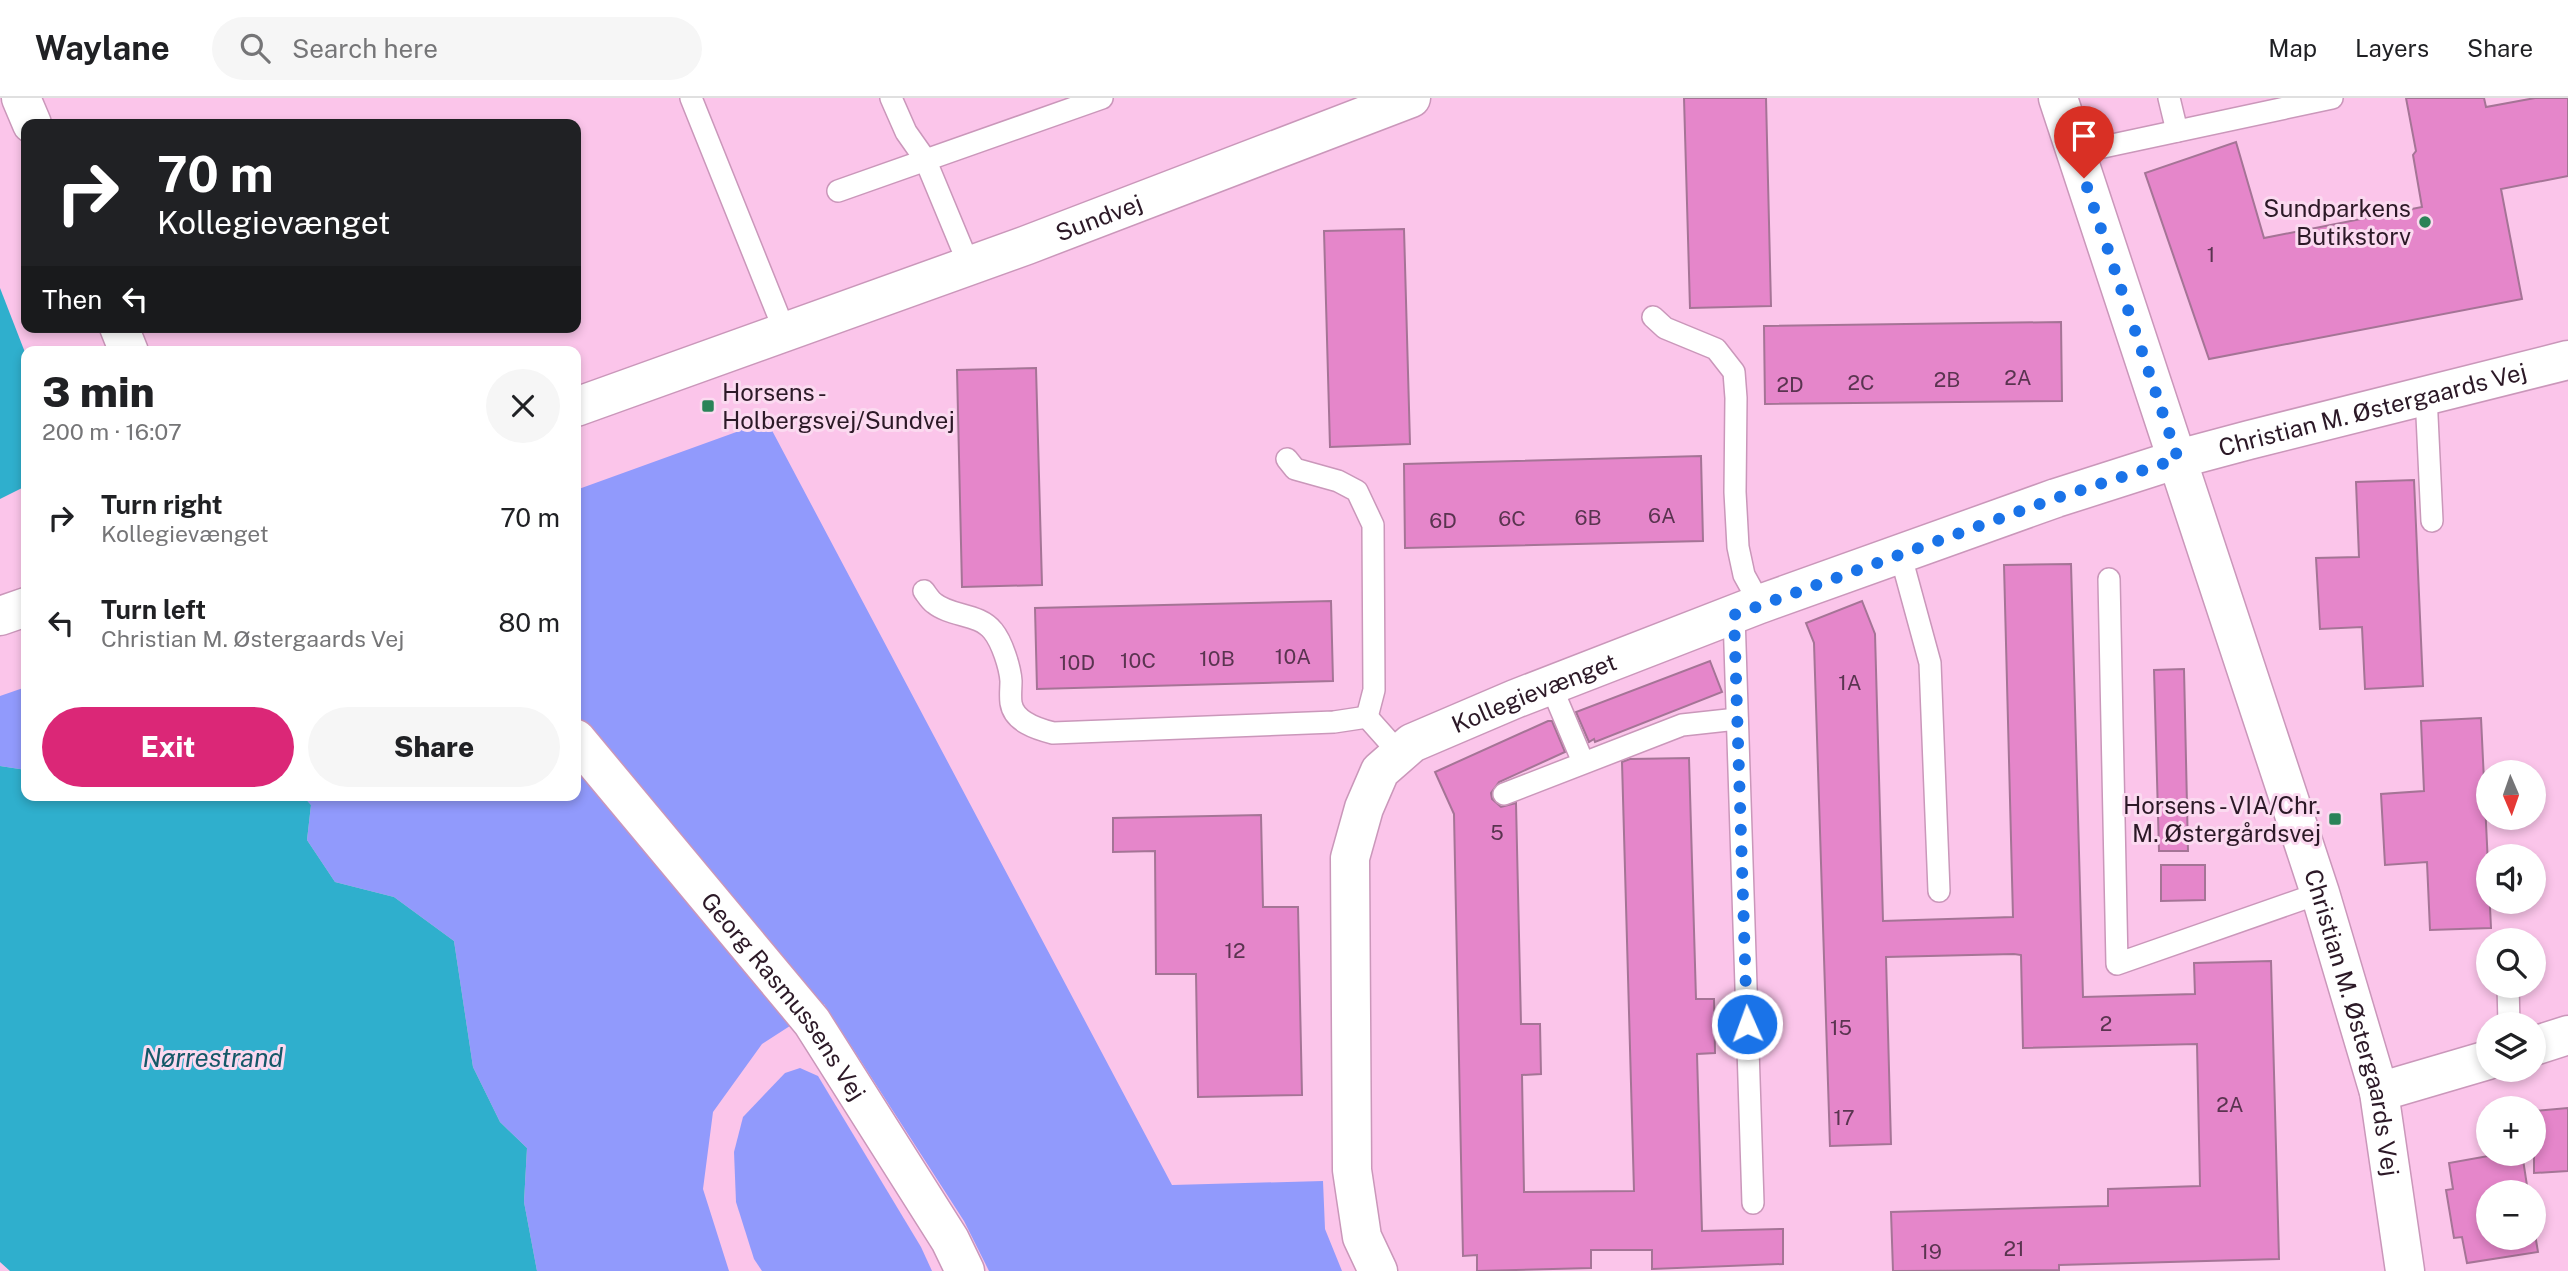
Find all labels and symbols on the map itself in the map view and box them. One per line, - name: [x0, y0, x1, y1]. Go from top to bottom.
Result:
- pin: [2054, 106, 2114, 178]
- street label: Sundvej: [1052, 188, 1146, 247]
- place label: Sundparkens Butikstorv: [2263, 194, 2411, 250]
- marker: Sundparkens Butikstorv: [2417, 214, 2433, 230]
- house number: 1: [2207, 242, 2215, 267]
- street label: Christian M. Østergaards Vej: [2215, 357, 2529, 462]
- house number: 2A: [2004, 365, 2032, 390]
- house number: 2B: [1934, 367, 1960, 392]
- house number: 2C: [1848, 370, 1874, 395]
- house number: 2D: [1776, 372, 1804, 397]
- place label: Horsens - Holbergsvej/Sundvej: [722, 378, 955, 434]
- marker: Horsens - Holbergsvej/Sundvej: [700, 398, 716, 414]
- house number: 6A: [1648, 503, 1676, 528]
- house number: 6B: [1574, 505, 1602, 530]
- house number: 6C: [1498, 506, 1526, 531]
- house number: 6D: [1429, 508, 1457, 533]
- house number: 10A: [1275, 644, 1311, 669]
- house number: 10B: [1199, 646, 1235, 671]
- street label: Kollegievænget: [1447, 647, 1620, 738]
- house number: 10C: [1120, 648, 1156, 673]
- house number: 10D: [1059, 650, 1095, 675]
- house number: 1A: [1838, 670, 1862, 695]
- north arrow: [2476, 760, 2546, 830]
- place label: Horsens - VIA/Chr. M. Østergårdsvej: [2123, 791, 2321, 847]
- marker: Horsens - VIA/Chr. M. Østergårdsvej: [2327, 811, 2343, 827]
- house number: 5: [1490, 820, 1504, 845]
- street label: Christian M. Østergaards Vej: [2299, 865, 2405, 1178]
- street label: Georg Rasmussens Vej: [696, 887, 872, 1105]
- house number: 12: [1224, 938, 1246, 963]
- position arrow: [1710, 987, 1784, 1061]
- house number: 2: [2100, 1011, 2112, 1036]
- house number: 15: [1830, 1015, 1852, 1040]
- water label: Nørrestrand: [143, 1042, 283, 1073]
- house number: 2A: [2216, 1092, 2244, 1117]
- house number: 17: [1833, 1105, 1855, 1130]
- house number: 21: [2003, 1236, 2025, 1261]
- house number: 19: [1920, 1239, 1942, 1264]

